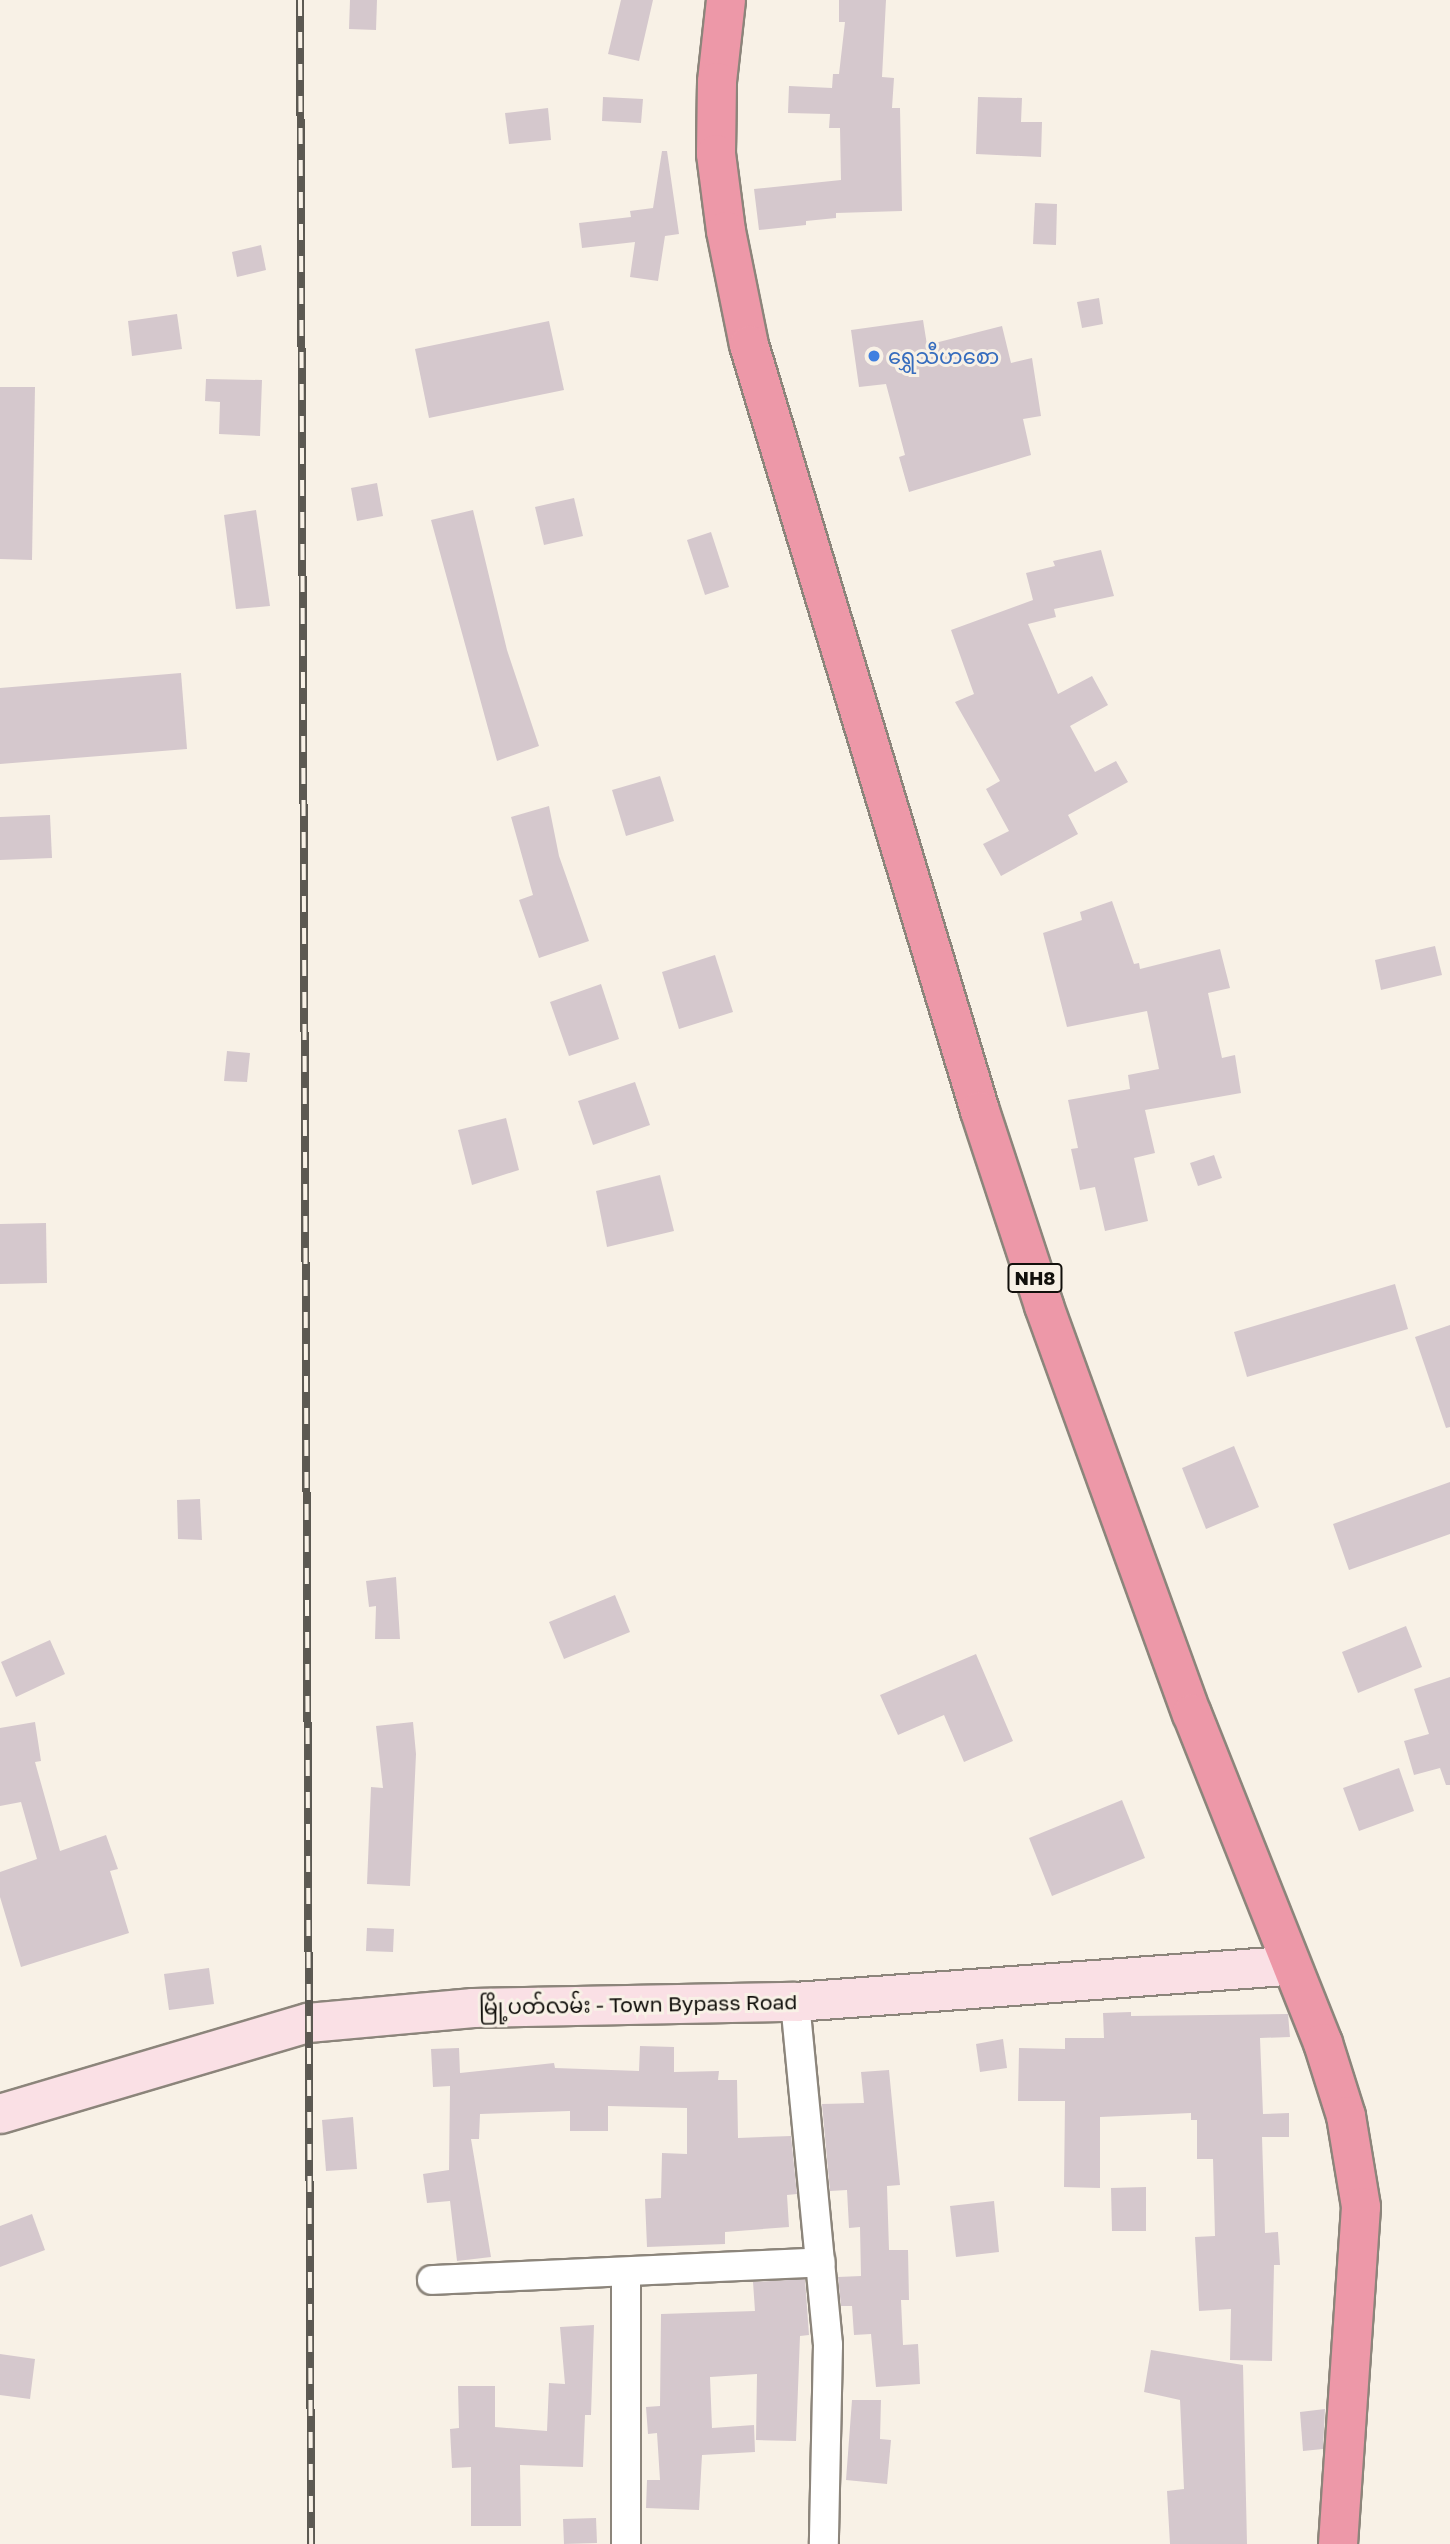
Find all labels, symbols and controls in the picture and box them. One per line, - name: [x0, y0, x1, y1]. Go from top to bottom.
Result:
- place label: ရွှေသီဟစော: [888, 343, 999, 369]
- marker: ရွှေသီဟစော: [866, 348, 882, 364]
- road number: NH8: [1007, 1262, 1063, 1294]
- street label: မြို့ပတ်လမ်း - Town Bypass Road: [479, 1989, 797, 2019]

